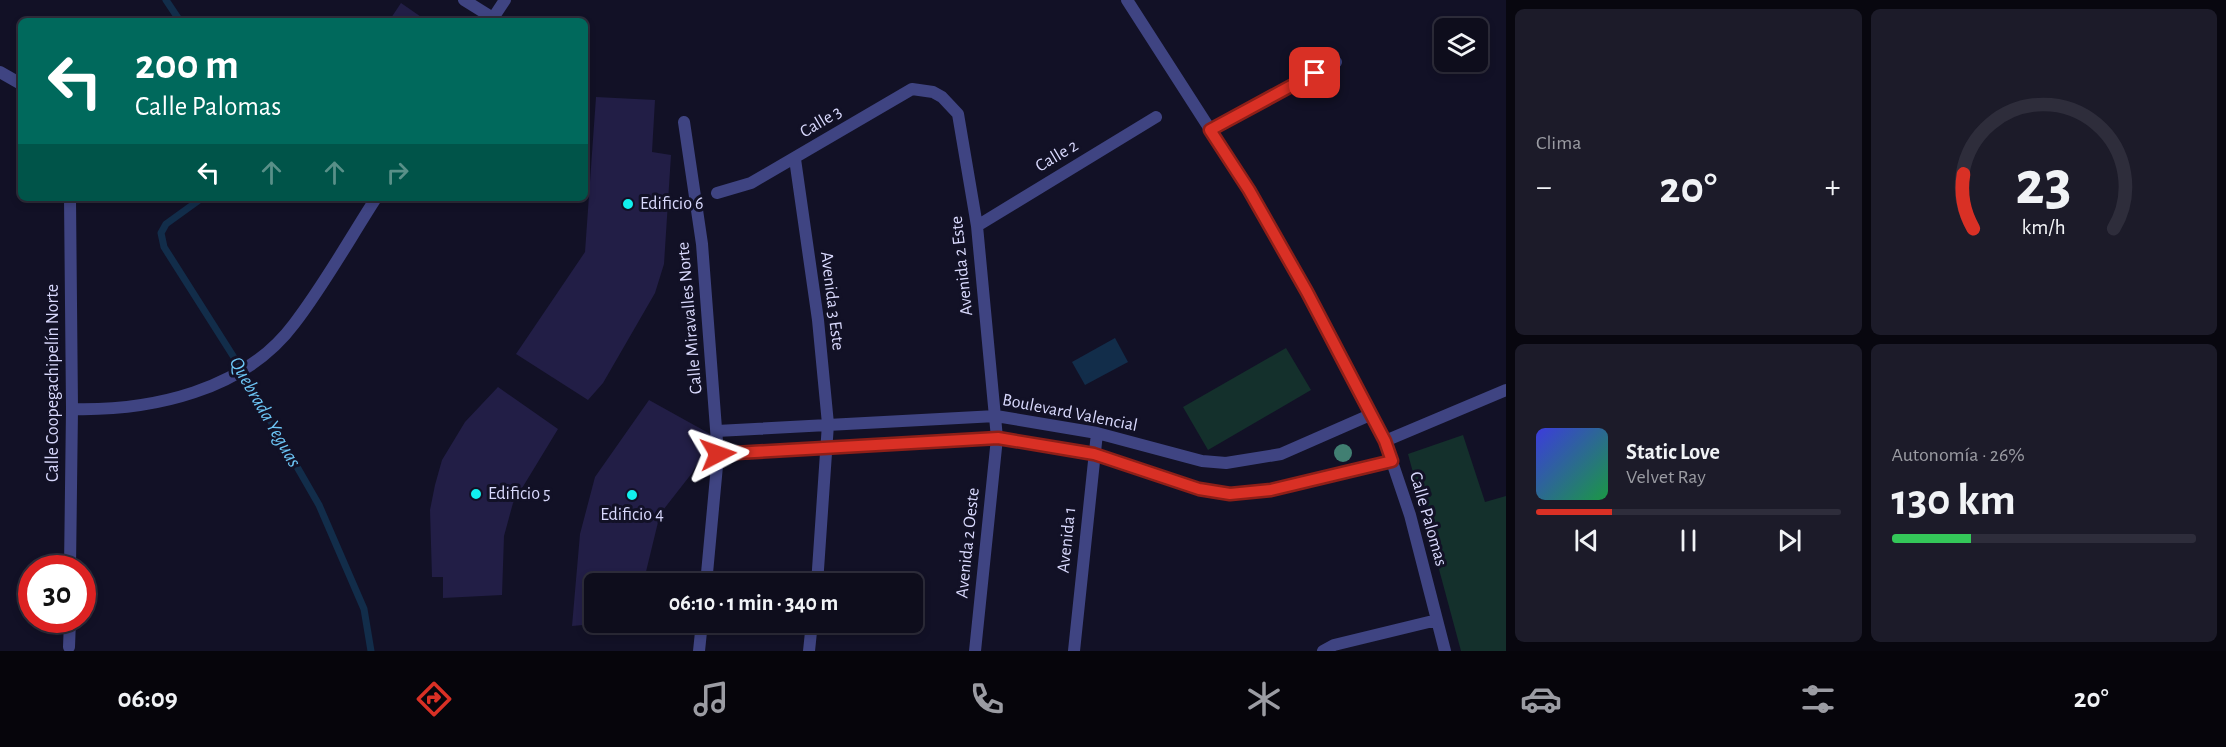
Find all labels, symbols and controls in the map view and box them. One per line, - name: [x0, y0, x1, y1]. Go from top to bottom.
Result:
- map controls: [1434, 18, 1488, 72]
- button: layers: [1434, 18, 1488, 72]
- icon: left: [36, 42, 114, 120]
- text: 200 m: [135, 44, 239, 86]
- pin: [1289, 47, 1340, 98]
- icon: arrive: [1298, 56, 1331, 89]
- text: Calle Palomas: [135, 93, 281, 120]
- street label: Calle 3: [797, 103, 845, 141]
- text: Clima: [1536, 133, 1581, 153]
- street label: Calle 2: [1033, 136, 1081, 176]
- text: 23: [2016, 153, 2072, 215]
- icon: left: [192, 156, 225, 189]
- icon: ahead: [255, 156, 288, 189]
- icon: ahead: [318, 156, 351, 189]
- icon: right: [381, 156, 414, 189]
- text: 20°: [1659, 166, 1717, 211]
- text: −: [1536, 171, 1552, 204]
- text: +: [1825, 171, 1840, 204]
- place label: Edificio 6: [640, 195, 703, 213]
- marker: Edificio 6: [621, 197, 635, 211]
- street label: Avenida 2 Este: [948, 215, 976, 317]
- text: km/h: [2022, 217, 2066, 238]
- street label: Calle Miravalles Norte: [674, 241, 706, 395]
- street label: Avenida 3 Este: [817, 251, 847, 351]
- street label: Calle Coopegachipelín Norte: [44, 284, 62, 482]
- water label: Quebrada Yeguas: [225, 354, 305, 471]
- street label: Boulevard Valencial: [1001, 391, 1139, 435]
- position arrow: [686, 422, 750, 486]
- text: Static Love: [1626, 441, 1720, 463]
- text: Autonomía · 26%: [1892, 445, 2025, 465]
- text: Velvet Ray: [1626, 467, 1706, 487]
- street label: Calle Palomas: [1406, 470, 1450, 568]
- text: 130 km: [1892, 478, 2016, 523]
- place label: Edificio 5: [488, 485, 551, 503]
- marker: Edificio 5: [469, 487, 483, 501]
- street label: Avenida 2 Oeste: [953, 487, 983, 599]
- marker: Edificio 4: [625, 488, 639, 502]
- place label: Edificio 4: [600, 506, 664, 524]
- street label: Avenida 1: [1055, 506, 1079, 574]
- icon: previous: [1570, 524, 1603, 557]
- icon: pause: [1672, 524, 1705, 557]
- icon: next: [1773, 524, 1806, 557]
- speed limit sign: 30: [18, 555, 96, 633]
- text: 06:10 · 1 min · 340 m: [669, 592, 838, 614]
- icon: directions: [413, 678, 455, 720]
- icon: music: [690, 678, 732, 720]
- icon: phone: [966, 678, 1008, 720]
- icon: climate: [1243, 678, 1285, 720]
- icon: car: [1520, 678, 1562, 720]
- icon: filters: [1797, 678, 1839, 720]
- text: 06:09: [117, 685, 178, 712]
- text: 20°: [2074, 685, 2109, 712]

